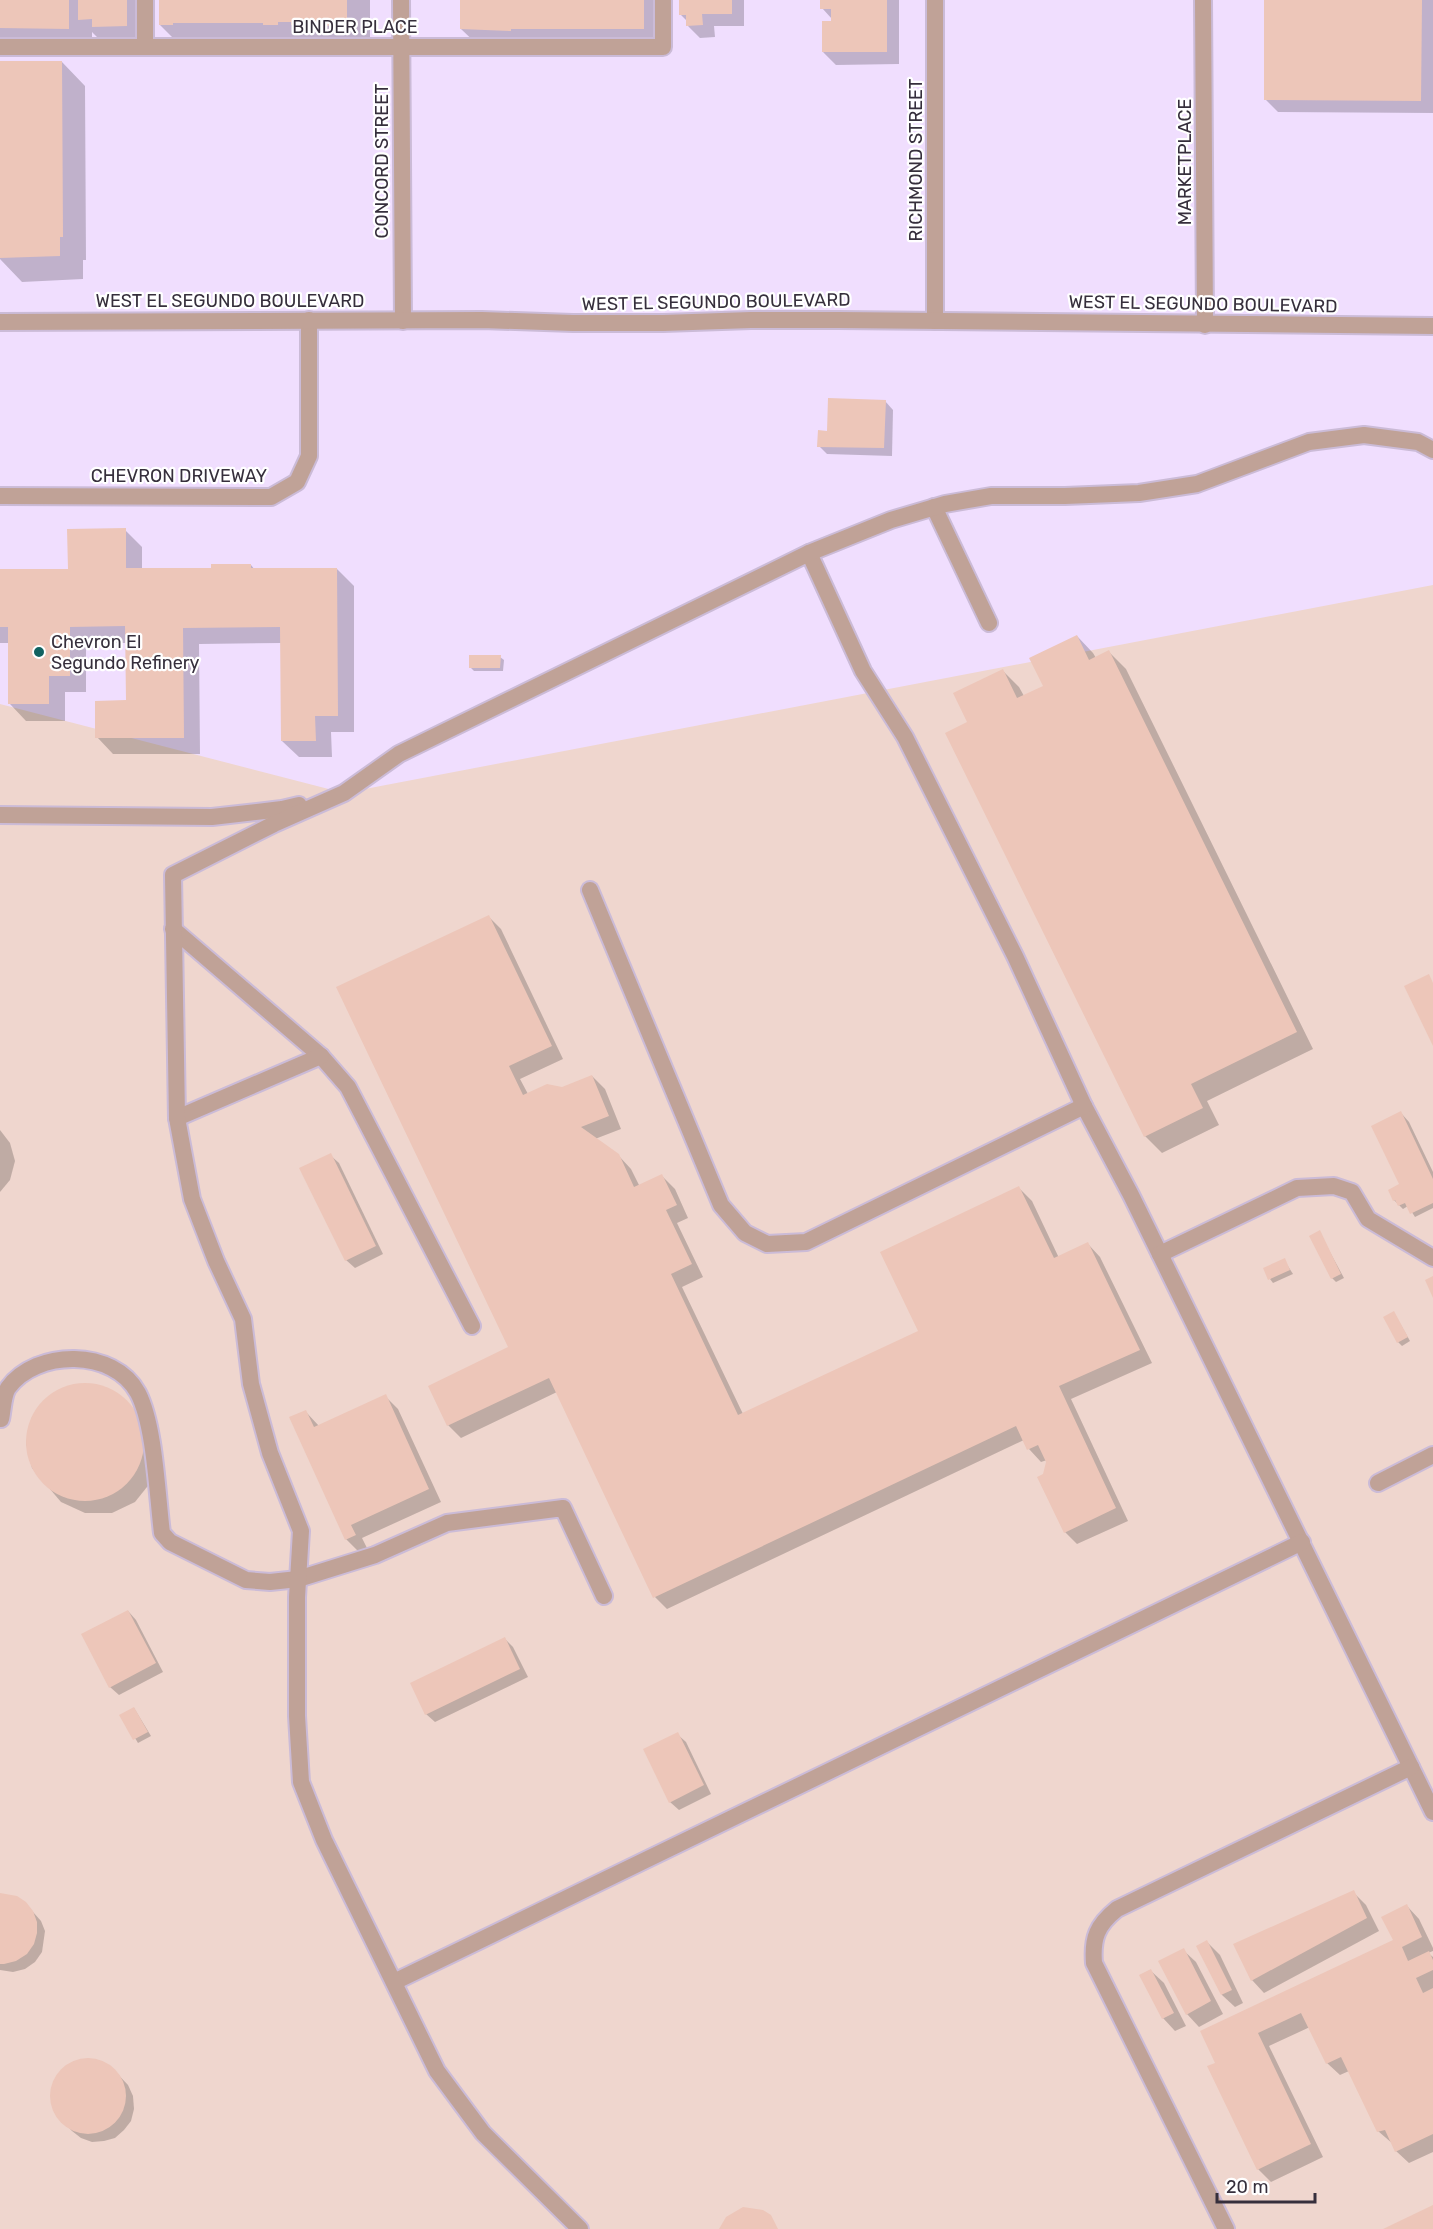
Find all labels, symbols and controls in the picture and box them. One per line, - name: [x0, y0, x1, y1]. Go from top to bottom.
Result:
- street label: BINDER PLACE: [292, 16, 418, 38]
- street label: RICHMOND STREET: [905, 79, 927, 241]
- street label: CONCORD STREET: [371, 84, 393, 238]
- street label: MARKETPLACE: [1174, 99, 1196, 225]
- street label: WEST EL SEGUNDO BOULEVARD: [581, 289, 851, 315]
- street label: WEST EL SEGUNDO BOULEVARD: [95, 290, 365, 312]
- street label: WEST EL SEGUNDO BOULEVARD: [1068, 291, 1338, 317]
- street label: CHEVRON DRIVEWAY: [91, 465, 268, 487]
- place label: Chevron El Segundo Refinery: [51, 631, 200, 674]
- marker: Chevron El Segundo Refinery: [32, 645, 46, 659]
- scale bar: [1217, 2166, 1314, 2204]
- text: 20 m: [1226, 2176, 1268, 2198]

